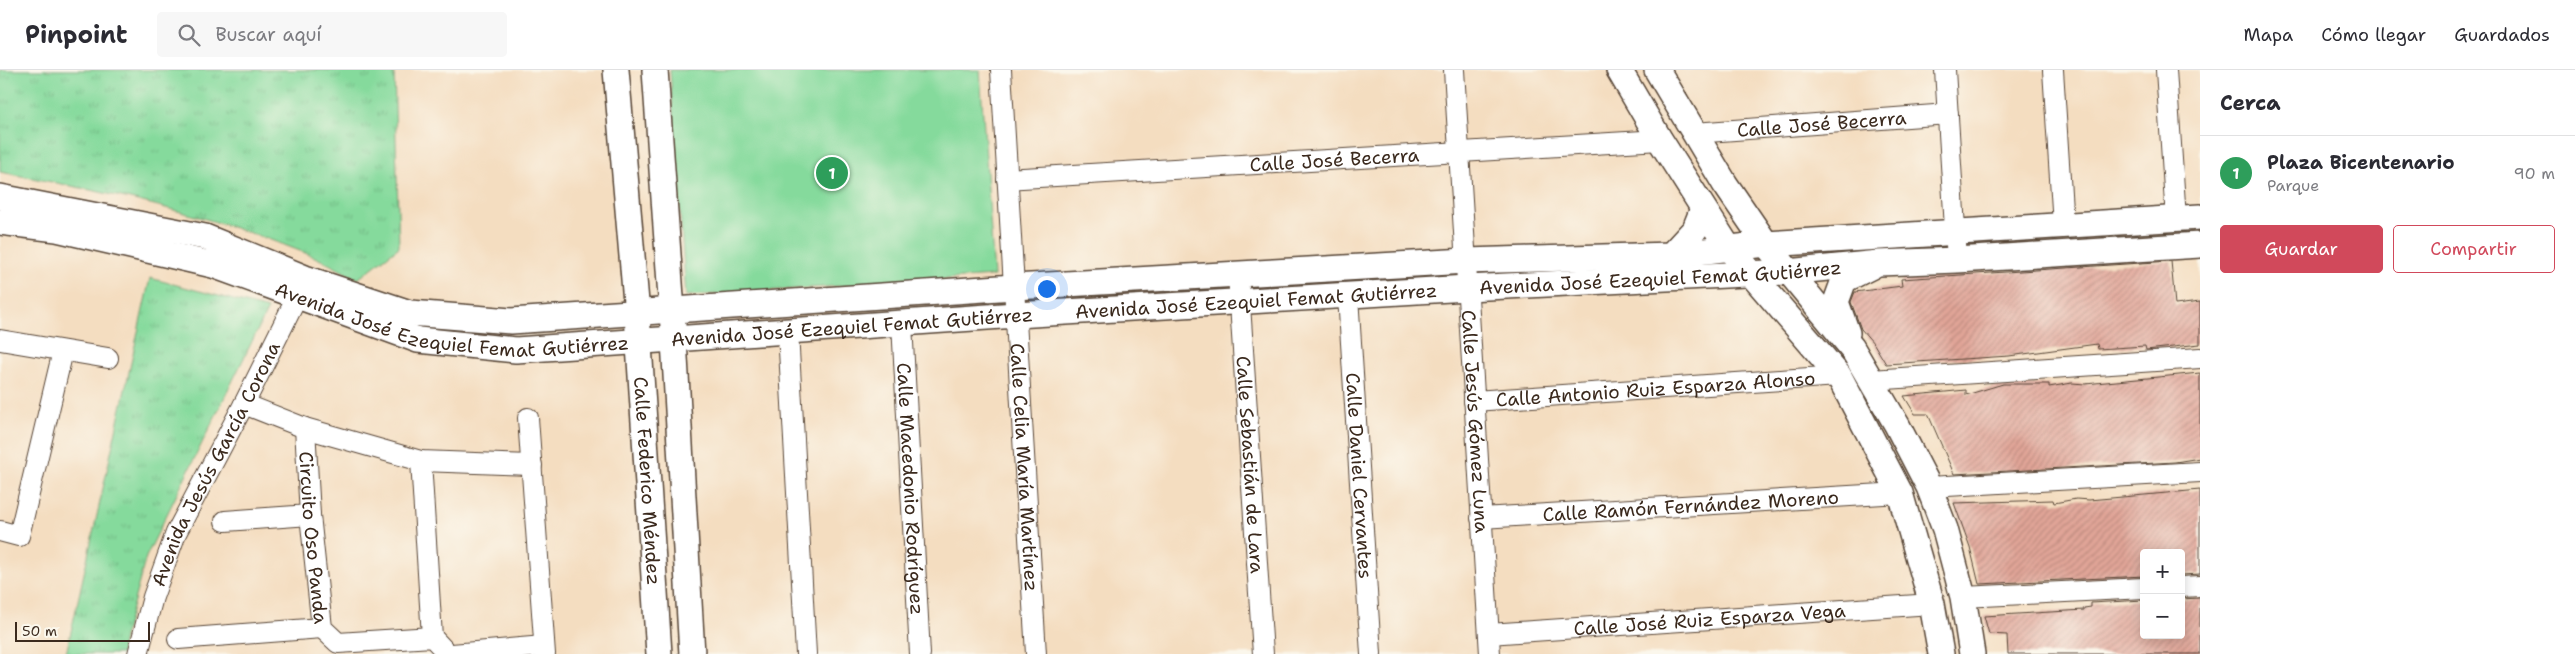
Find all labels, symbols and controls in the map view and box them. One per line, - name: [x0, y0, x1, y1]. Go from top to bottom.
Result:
- search box: [157, 12, 507, 57]
- text: Pinpoint: [25, 19, 127, 51]
- icon: search: [175, 21, 203, 49]
- text: Buscar aquí: [215, 22, 322, 47]
- text: Mapa: [2243, 23, 2293, 47]
- text: Cómo llegar: [2321, 23, 2426, 47]
- text: Guardados: [2454, 23, 2550, 47]
- text: Cerca: [2220, 89, 2281, 117]
- street label: Calle José Becerra: [1736, 105, 1907, 142]
- street label: Calle José Becerra: [1249, 142, 1420, 177]
- text: Plaza Bicentenario: [2267, 150, 2455, 175]
- pin: 1: [816, 154, 848, 192]
- text: 1: [2232, 163, 2240, 184]
- text: 90 m: [2514, 163, 2555, 184]
- text: Parque: [2267, 175, 2319, 196]
- button: Guardar: [2220, 225, 2383, 273]
- button: Compartir: [2393, 225, 2555, 273]
- street label: Avenida José Ezequiel Femat Gutiérrez: [1479, 254, 1843, 300]
- street label: Avenida José Ezequiel Femat Gutiérrez: [272, 276, 630, 362]
- your location: [1034, 276, 1060, 302]
- street label: Avenida José Ezequiel Femat Gutiérrez: [1074, 277, 1438, 324]
- street label: Avenida José Ezequiel Femat Gutiérrez: [670, 302, 1034, 352]
- street label: Calle Jesús Gómez Luna: [1456, 309, 1495, 534]
- street label: Avenida Jesús García Corona: [145, 337, 286, 590]
- street label: Calle Celia María Martínez: [1005, 342, 1045, 592]
- street label: Calle Sebastián de Lara: [1231, 355, 1270, 574]
- street label: Calle Macedonio Rodríguez: [892, 362, 930, 616]
- street label: Calle Antonio Ruiz Esparza Alonso: [1495, 365, 1816, 412]
- street label: Calle Daniel Cervantes: [1340, 372, 1379, 579]
- street label: Calle Federico Méndez: [629, 376, 667, 586]
- street label: Circuito Oso Panda: [294, 451, 334, 625]
- street label: Calle Ramón Fernández Moreno: [1542, 484, 1839, 527]
- map controls: [2140, 549, 2185, 639]
- button: +: [2140, 549, 2185, 594]
- button: −: [2140, 594, 2185, 639]
- street label: Calle José Ruiz Esparza Vega: [1573, 597, 1847, 641]
- scale bar: [15, 619, 150, 642]
- text: 50 m: [22, 622, 57, 640]

